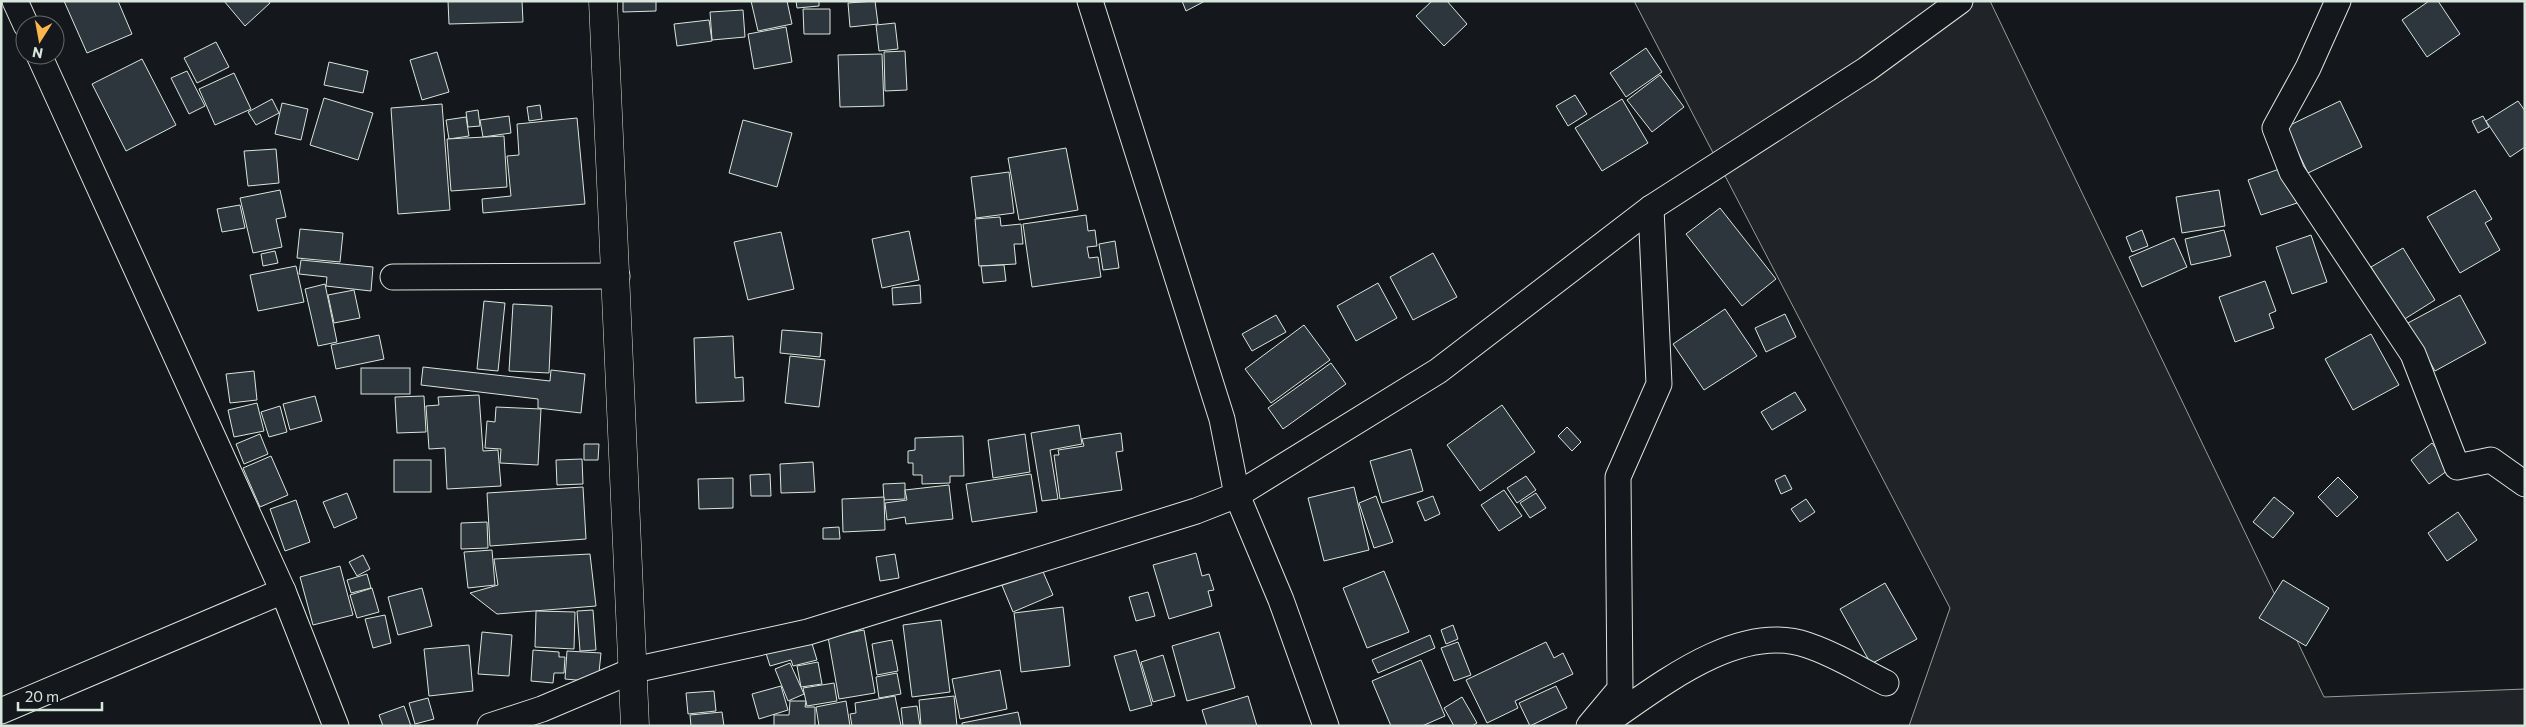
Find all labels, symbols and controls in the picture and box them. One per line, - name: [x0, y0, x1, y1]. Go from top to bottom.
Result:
- north arrow: [15, 15, 65, 65]
- text: N: [31, 44, 44, 63]
- scale bar: [18, 680, 101, 712]
- text: 20 m: [25, 687, 59, 705]

